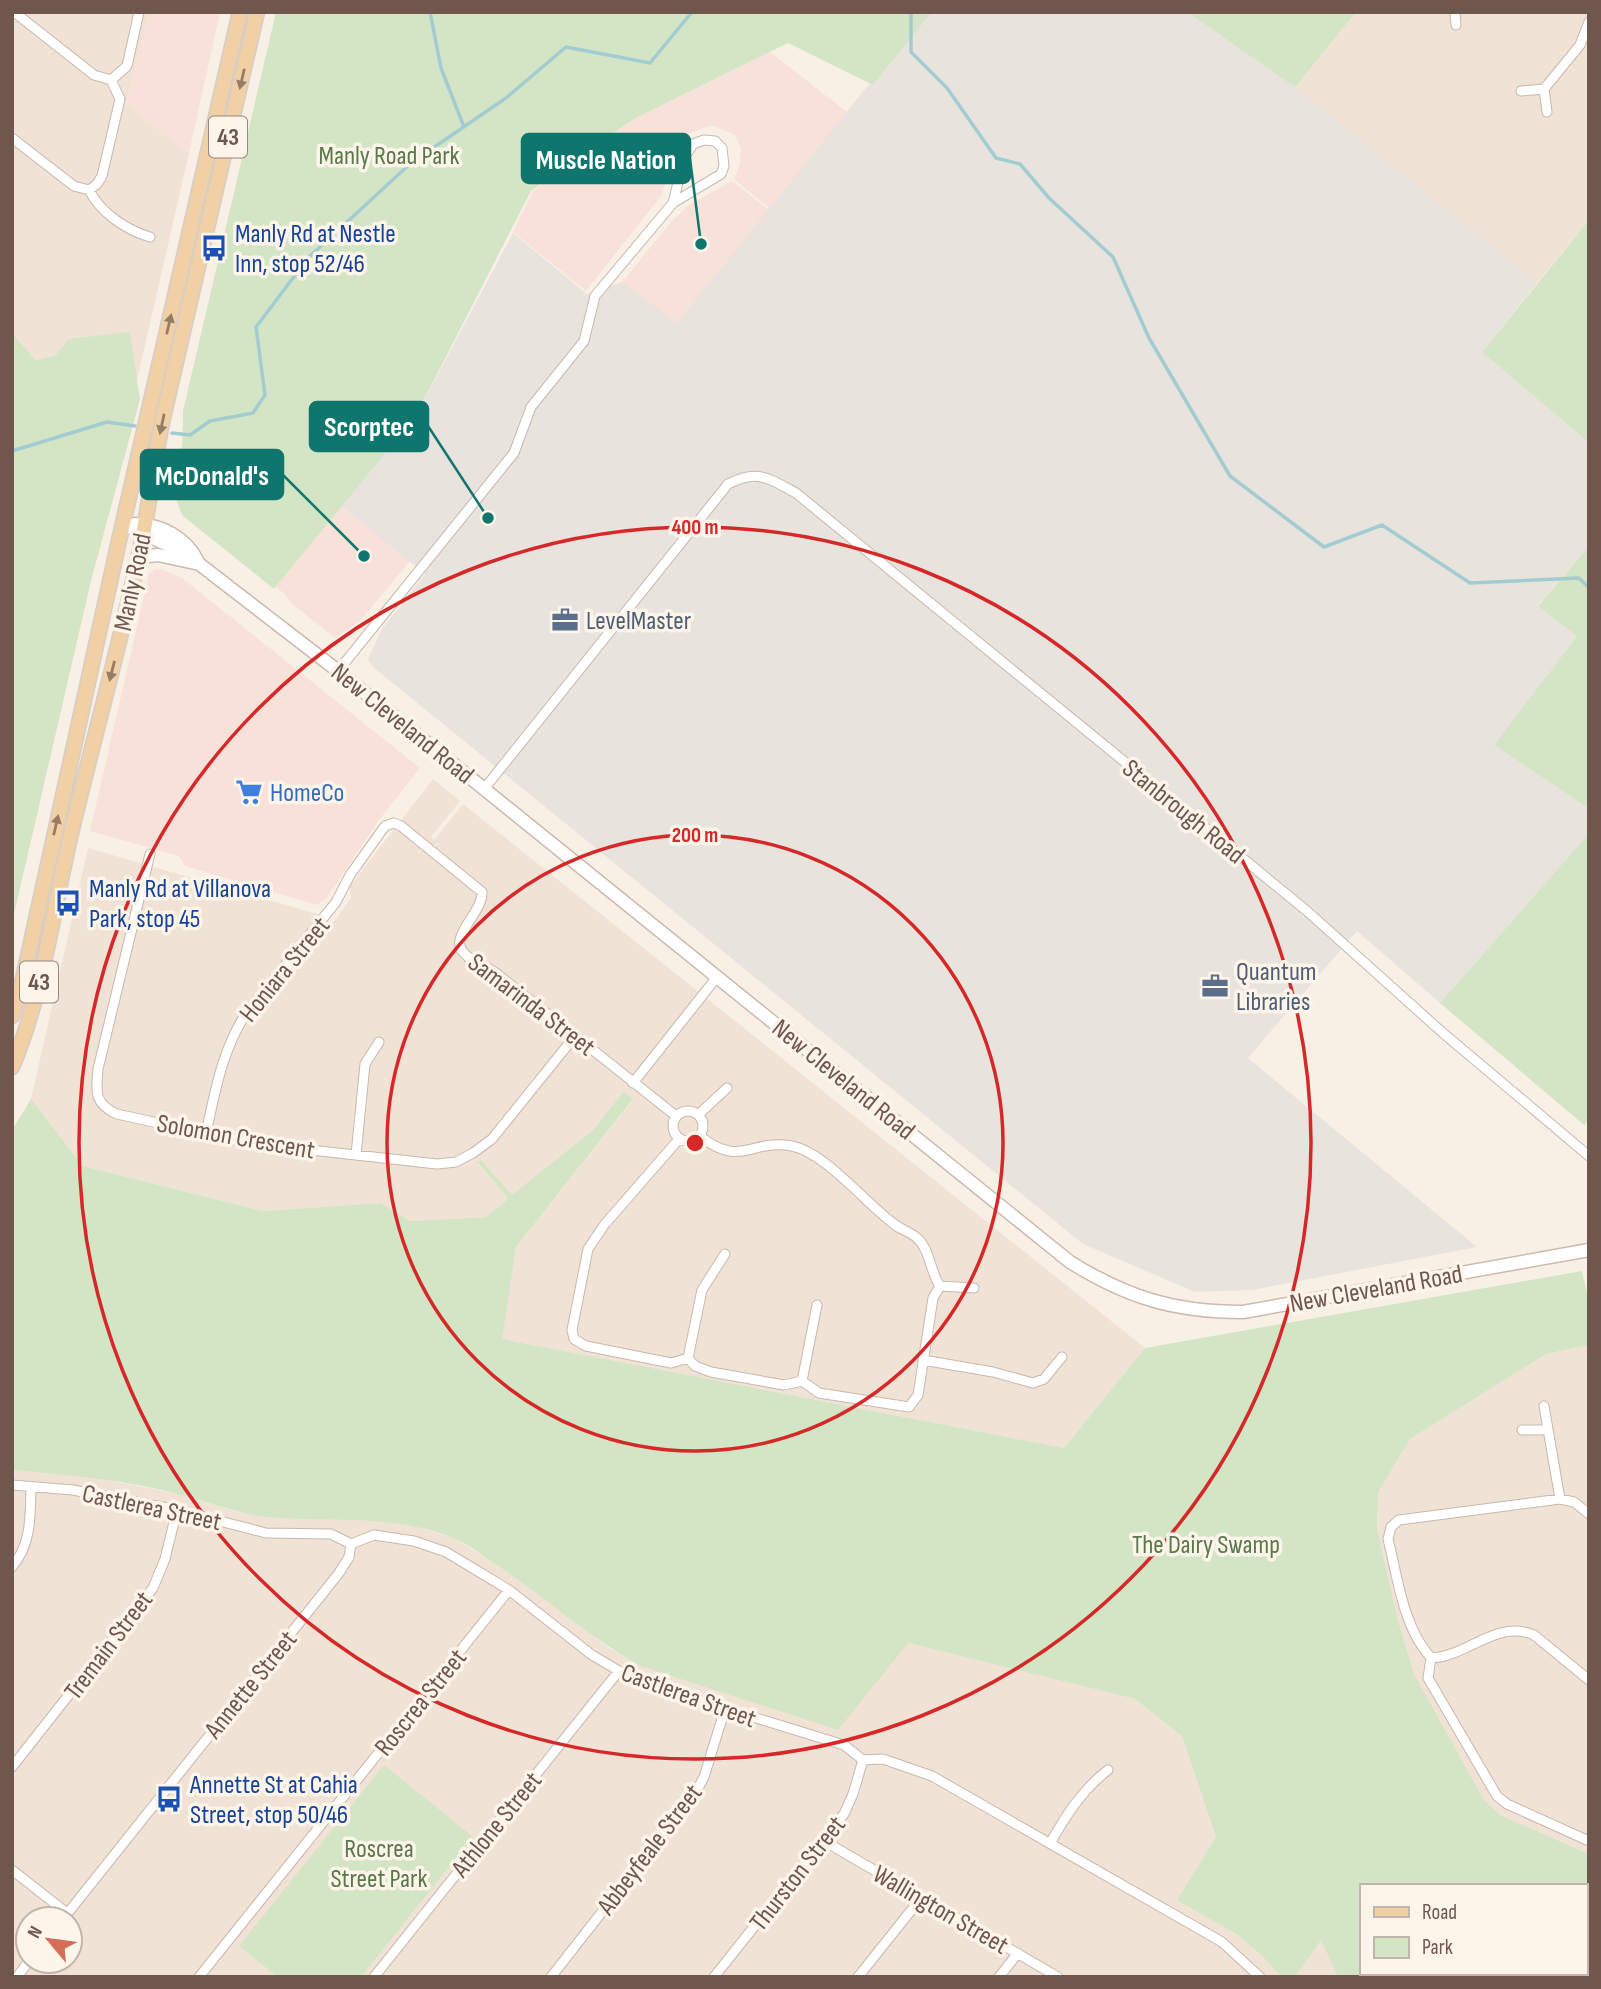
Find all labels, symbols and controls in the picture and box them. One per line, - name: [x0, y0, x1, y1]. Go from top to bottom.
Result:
- one-way arrow: [236, 68, 247, 90]
- road number: 43: [209, 117, 247, 158]
- callout: Muscle Nation: [522, 134, 690, 183]
- park label: Manly Road Park: [318, 141, 460, 172]
- text: Muscle Nation: [536, 144, 676, 177]
- place label: Manly Rd at Nestle Inn, stop 52/46: [235, 219, 396, 280]
- bus stop icon: Manly Rd at Nestle Inn, stop 52/46: [199, 233, 229, 263]
- one-way arrow: [164, 313, 175, 335]
- callout: Scorptec: [310, 402, 428, 451]
- text: Scorptec: [324, 411, 414, 444]
- one-way arrow: [157, 413, 168, 435]
- callout: McDonald's: [141, 450, 283, 499]
- text: McDonald's: [155, 460, 269, 493]
- text: 400 m: [672, 515, 718, 540]
- street label: Manly Road: [108, 531, 159, 634]
- office icon: LevelMaster: [550, 605, 580, 635]
- place label: LevelMaster: [586, 606, 692, 637]
- street label: New Cleveland Road: [324, 657, 480, 791]
- one-way arrow: [106, 660, 117, 682]
- street label: Stanbrough Road: [1116, 753, 1251, 871]
- supermarket icon: HomeCo: [234, 777, 264, 807]
- place label: HomeCo: [270, 778, 344, 809]
- one-way arrow: [51, 814, 62, 836]
- text: 200 m: [672, 823, 718, 848]
- place label: Manly Rd at Villanova Park, stop 45: [89, 874, 271, 935]
- bus stop icon: Manly Rd at Villanova Park, stop 45: [53, 888, 83, 918]
- street label: Honiara Street: [233, 911, 337, 1029]
- street label: Samarinda Street: [461, 947, 601, 1063]
- place label: Quantum Libraries: [1236, 957, 1317, 1018]
- road number: 43: [20, 962, 58, 1002]
- office icon: Quantum Libraries: [1200, 971, 1230, 1001]
- street label: New Cleveland Road: [765, 1013, 921, 1147]
- street label: Solomon Crescent: [154, 1108, 317, 1167]
- centre of rings: [683, 1131, 707, 1155]
- street label: New Cleveland Road: [1288, 1259, 1465, 1320]
- street label: Castlerea Street: [79, 1479, 224, 1538]
- park label: The Dairy Swamp: [1132, 1530, 1280, 1561]
- street label: Tremain Street: [58, 1585, 160, 1706]
- street label: Annette Street: [198, 1625, 304, 1746]
- street label: Roscrea Street: [369, 1643, 474, 1763]
- street label: Castlerea Street: [617, 1658, 760, 1735]
- street label: Athlone Street: [445, 1766, 549, 1885]
- place label: Annette St at Cahia Street, stop 50/46: [189, 1770, 358, 1831]
- street label: Abbeyfeale Street: [591, 1779, 709, 1922]
- bus stop icon: Annette St at Cahia Street, stop 50/46: [154, 1784, 184, 1814]
- street label: Thurston Street: [744, 1810, 853, 1938]
- park label: Roscrea Street Park: [330, 1834, 428, 1895]
- street label: Wallington Street: [867, 1859, 1014, 1962]
- legend: [1360, 1884, 1587, 1975]
- text: Road: [1422, 1900, 1457, 1925]
- north arrow: [14, 1905, 84, 1975]
- text: N: [23, 1922, 48, 1943]
- text: Park: [1422, 1935, 1453, 1960]

